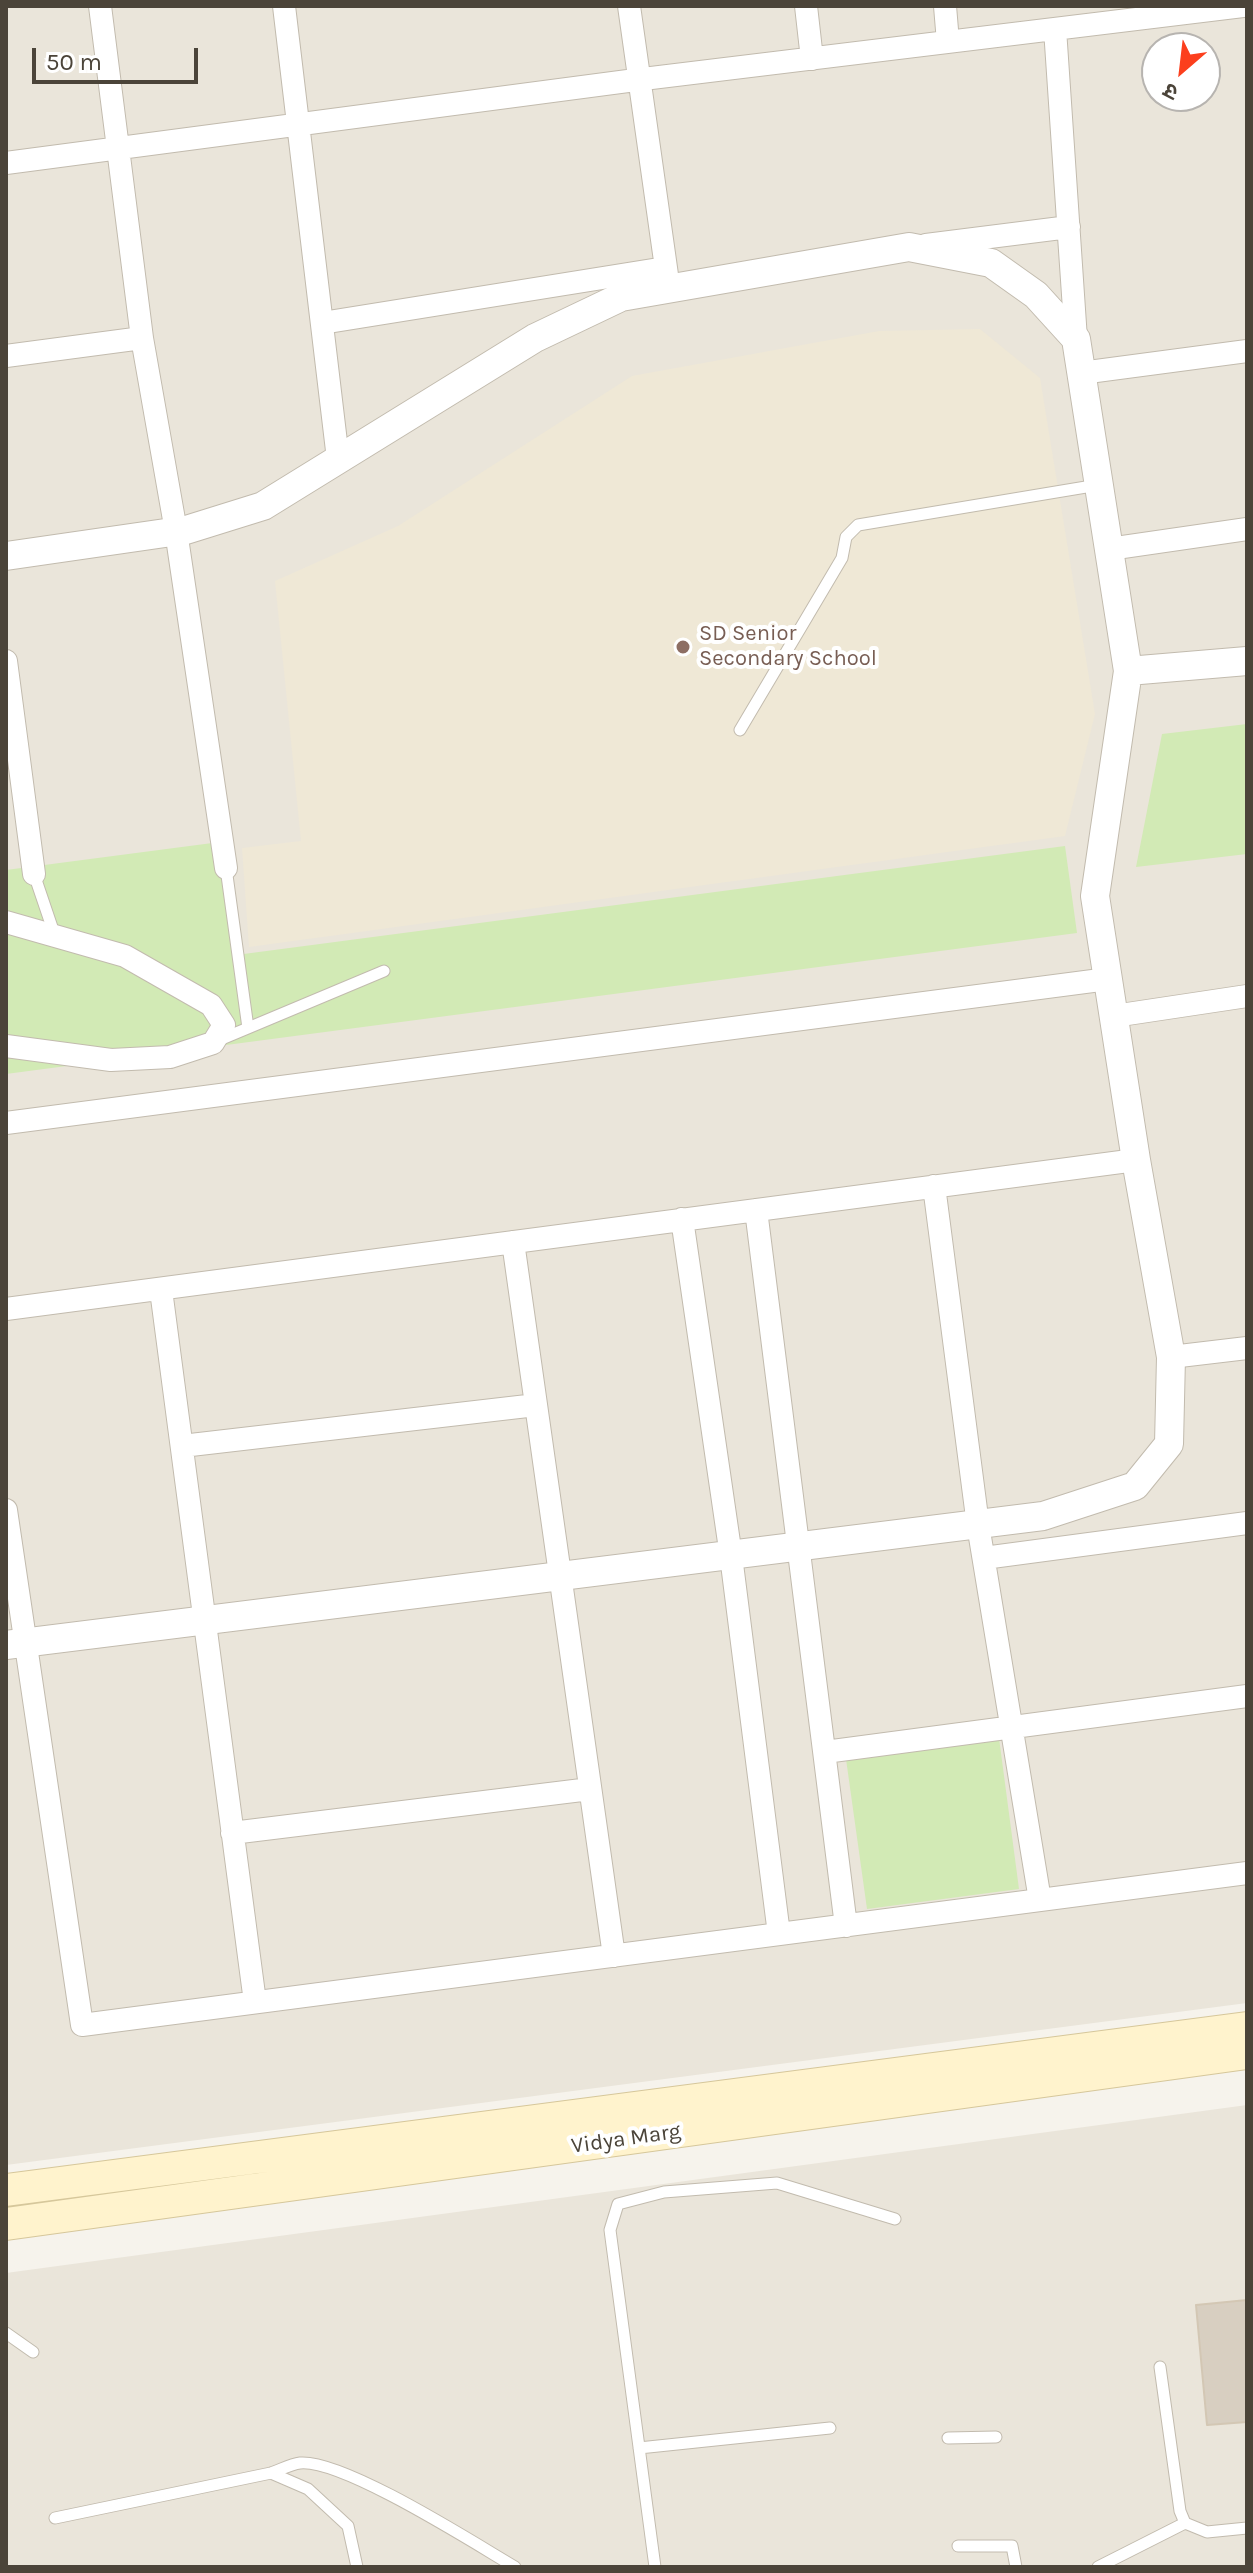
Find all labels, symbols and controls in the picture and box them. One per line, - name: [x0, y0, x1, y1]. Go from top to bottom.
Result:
- scale bar: [36, 32, 202, 82]
- north arrow: [1141, 32, 1221, 112]
- text: 50 m: [46, 48, 102, 76]
- text: उ: [1159, 77, 1182, 106]
- place label: SD Senior Secondary School: [699, 621, 877, 672]
- marker: SD Senior Secondary School: [674, 638, 692, 656]
- street label: Vidya Marg: [570, 2118, 682, 2160]

